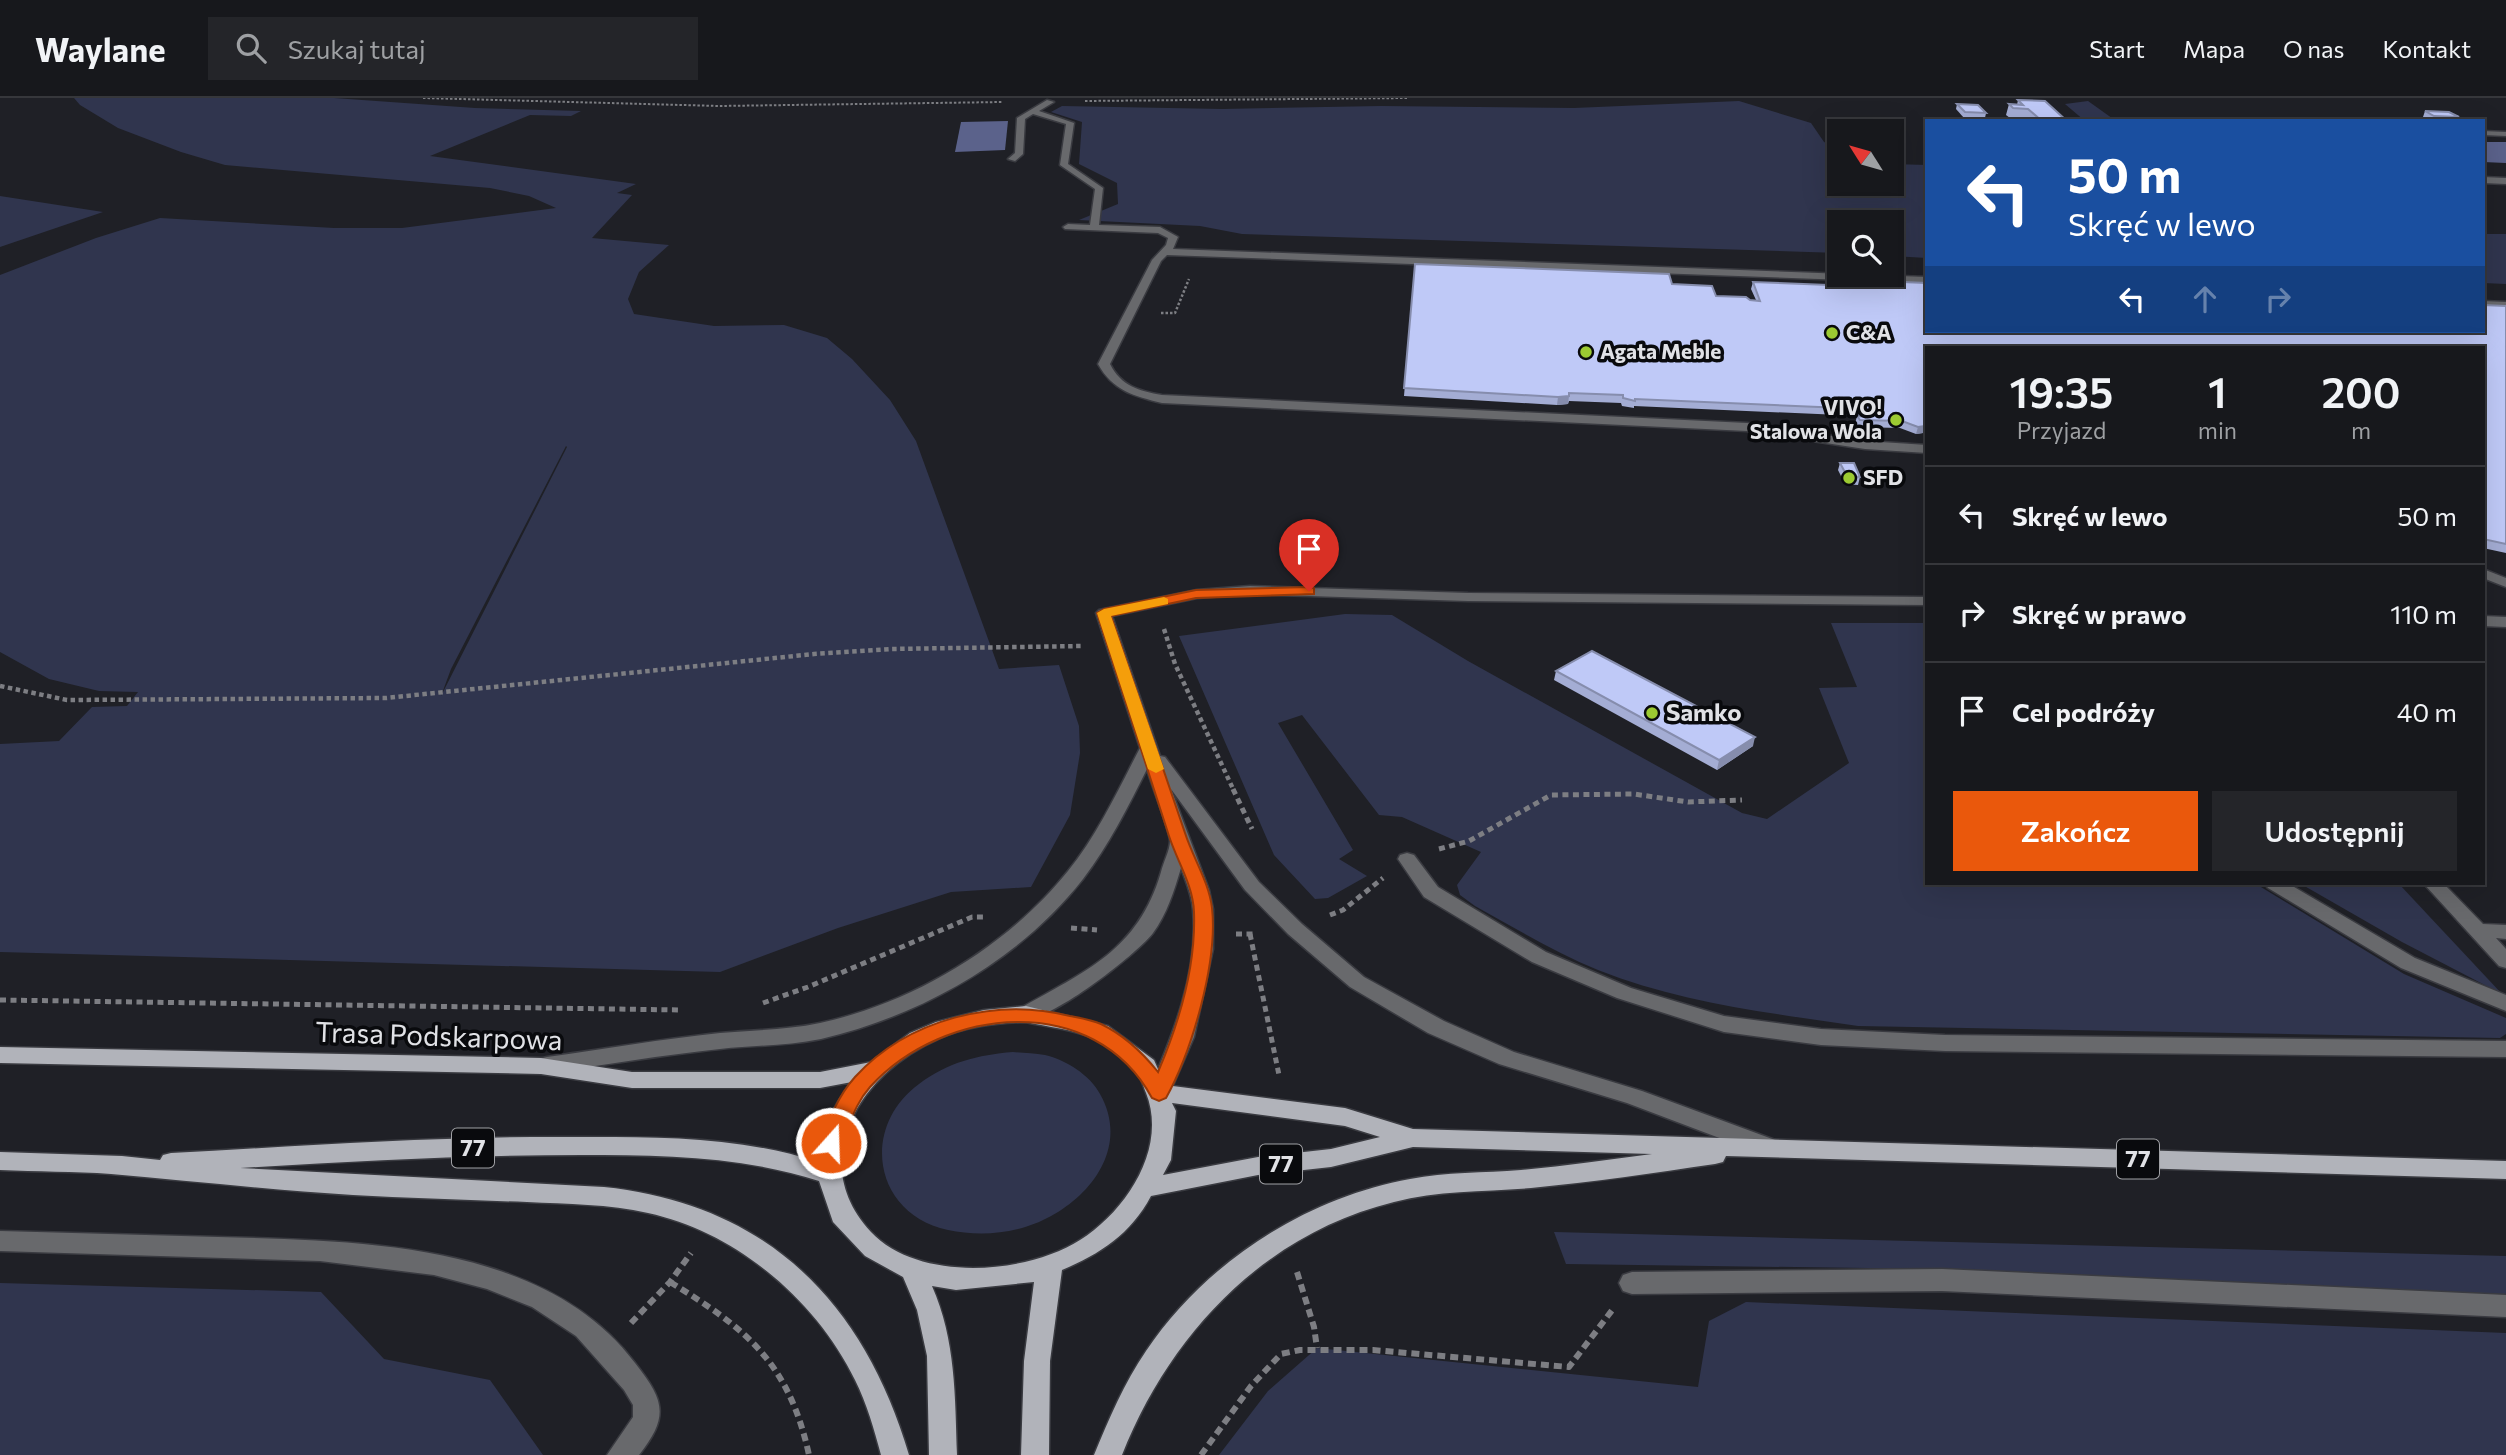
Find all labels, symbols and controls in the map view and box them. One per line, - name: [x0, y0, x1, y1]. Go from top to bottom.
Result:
- search box: [208, 17, 698, 80]
- text: Waylane: [35, 28, 166, 69]
- icon: search: [232, 29, 270, 67]
- text: Szukaj tutaj: [288, 33, 426, 64]
- text: Start: [2089, 34, 2145, 63]
- text: Mapa: [2183, 34, 2245, 63]
- text: O nas: [2283, 34, 2344, 63]
- text: Kontakt: [2382, 34, 2471, 63]
- north arrow: [1827, 119, 1904, 196]
- map controls: [1827, 119, 1904, 287]
- text: 50 m: [2068, 143, 2181, 203]
- icon: left: [1953, 147, 2044, 238]
- text: Skręć w lewo: [2068, 203, 2256, 243]
- button: search: [1827, 210, 1904, 287]
- icon: left: [2113, 280, 2151, 318]
- icon: ahead: [2186, 280, 2224, 318]
- icon: right: [2259, 280, 2297, 318]
- place label: C&A: [1846, 319, 1892, 344]
- marker: C&A: [1824, 325, 1840, 341]
- place label: Agata Meble: [1600, 338, 1721, 363]
- marker: Agata Meble: [1578, 344, 1594, 360]
- text: 19:35: [2010, 365, 2113, 417]
- text: 1: [2208, 365, 2227, 417]
- text: 200: [2321, 365, 2400, 417]
- place label: VIVO! Stalowa Wola: [1750, 394, 1882, 443]
- marker: VIVO! Stalowa Wola: [1888, 412, 1904, 428]
- text: Przyjazd: [2017, 416, 2106, 444]
- text: min: [2198, 416, 2237, 444]
- text: m: [2351, 416, 2371, 444]
- place label: SFD: [1863, 464, 1903, 489]
- marker: SFD: [1841, 470, 1857, 486]
- icon: left: [1953, 496, 1991, 534]
- text: Skręć w lewo: [2012, 500, 2168, 531]
- text: 50 m: [2397, 500, 2457, 531]
- pin: [1279, 519, 1339, 591]
- icon: arrive: [1290, 530, 1328, 568]
- icon: right: [1953, 594, 1991, 632]
- text: Skręć w prawo: [2012, 598, 2187, 629]
- text: 110 m: [2390, 598, 2457, 629]
- icon: arrive: [1953, 692, 1991, 730]
- text: Cel podróży: [2012, 696, 2155, 727]
- text: 40 m: [2397, 696, 2457, 727]
- place label: Samko: [1666, 697, 1742, 726]
- marker: Samko: [1644, 705, 1660, 721]
- button: Zakończ: [1953, 791, 2198, 871]
- button: Udostępnij: [2212, 791, 2457, 871]
- street label: Trasa Podskarpowa: [315, 1014, 563, 1056]
- position arrow: [794, 1106, 868, 1180]
- road number: 77: [452, 1128, 494, 1168]
- road number: 77: [2117, 1140, 2159, 1178]
- road number: 77: [1260, 1144, 1302, 1184]

